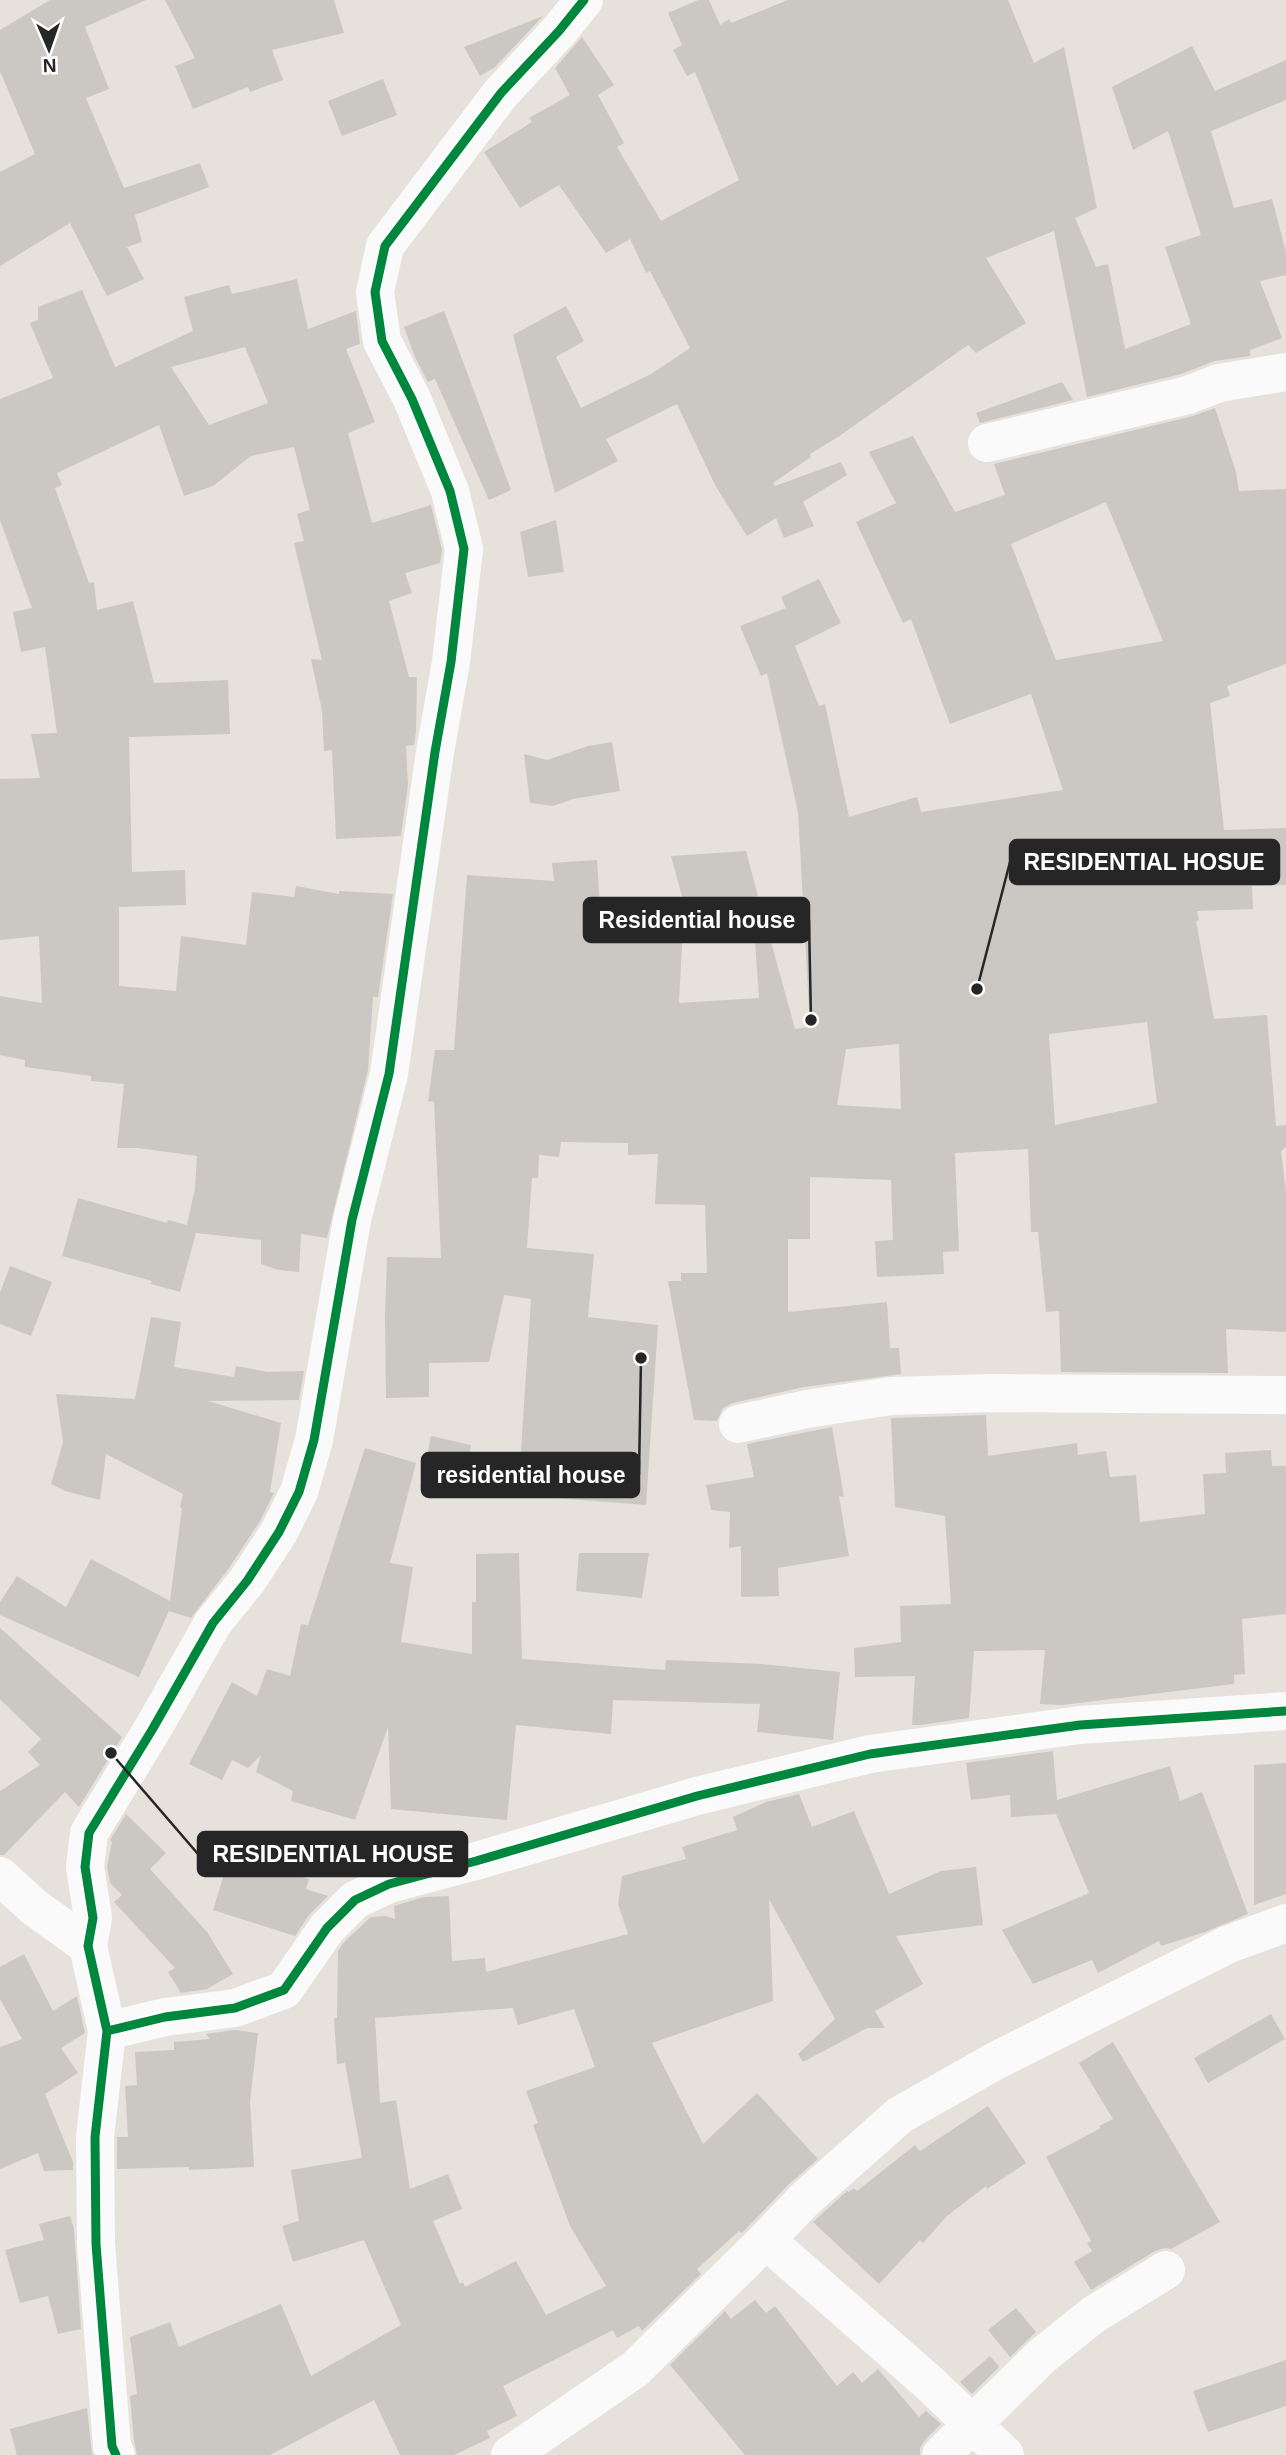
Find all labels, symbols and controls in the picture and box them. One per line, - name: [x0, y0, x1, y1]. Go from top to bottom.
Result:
- north arrow: [14, 14, 84, 84]
- text: N: [42, 55, 57, 76]
- callout: RESIDENTIAL HOSUE: [1010, 840, 1279, 884]
- text: RESIDENTIAL HOSUE: [1023, 849, 1265, 875]
- callout: Residential house: [584, 898, 809, 942]
- text: Residential house: [599, 907, 795, 933]
- callout: residential house: [422, 1453, 639, 1497]
- text: residential house: [436, 1462, 626, 1488]
- callout: RESIDENTIAL HOUSE: [198, 1832, 467, 1876]
- text: RESIDENTIAL HOUSE: [212, 1841, 454, 1867]

